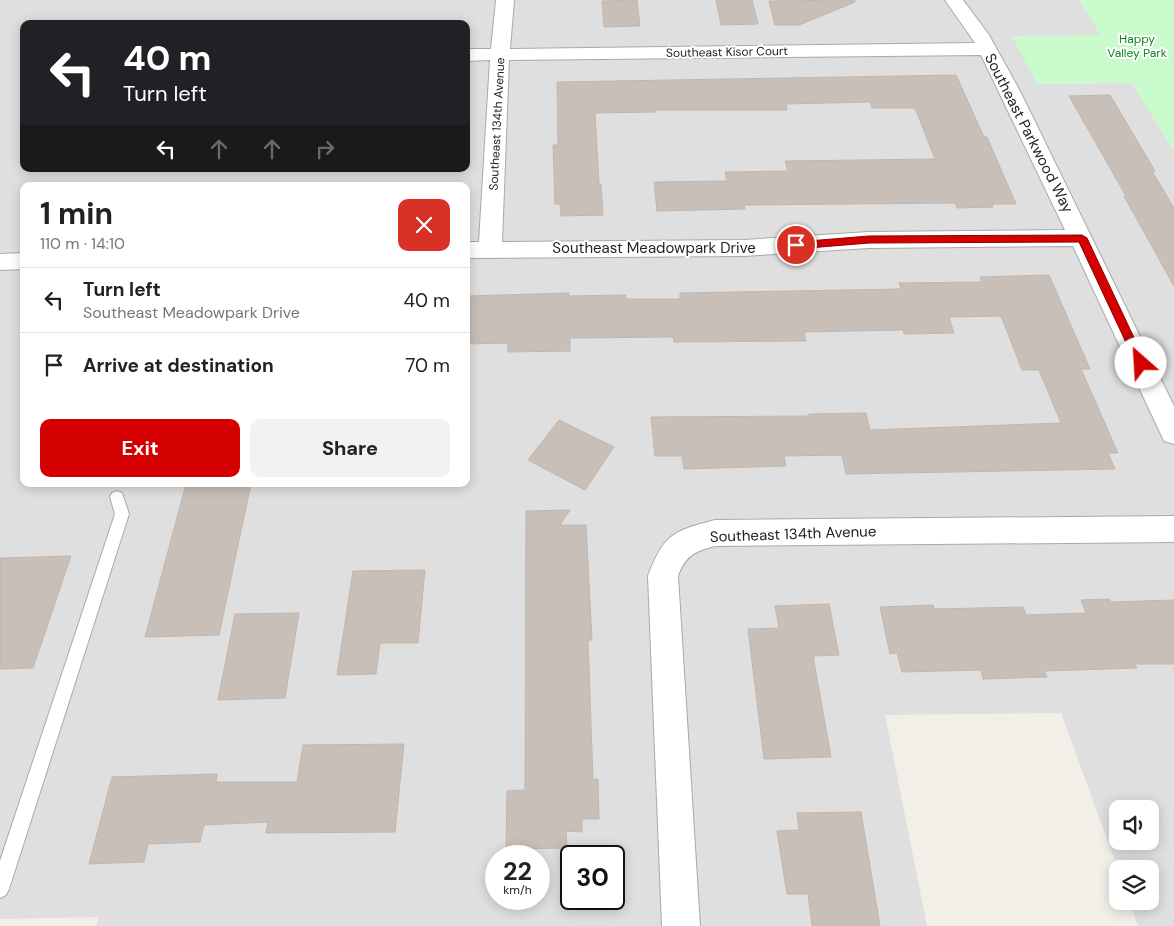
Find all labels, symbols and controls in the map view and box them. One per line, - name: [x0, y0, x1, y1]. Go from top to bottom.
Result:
- park label: Happy Valley Park: [1107, 31, 1167, 61]
- text: 40 m: [123, 35, 212, 81]
- icon: left: [40, 40, 105, 105]
- street label: Southeast Kisor Court: [666, 43, 788, 61]
- street label: Southeast Parkwood Way: [980, 50, 1078, 217]
- street label: Southeast 134th Avenue: [486, 57, 508, 191]
- text: Turn left: [123, 79, 207, 108]
- icon: left: [152, 135, 180, 163]
- icon: ahead: [205, 135, 233, 163]
- icon: ahead: [258, 135, 286, 163]
- icon: right: [311, 135, 339, 163]
- text: 1 min: [40, 194, 113, 233]
- button: close: [398, 199, 450, 251]
- pin: [775, 224, 817, 266]
- icon: arrive: [782, 231, 810, 259]
- text: 110 m · 14:10: [40, 233, 125, 254]
- street label: Southeast Meadowpark Drive: [552, 238, 756, 258]
- text: Turn left: [83, 277, 161, 302]
- icon: left: [40, 286, 68, 314]
- text: 40 m: [403, 288, 450, 313]
- text: Southeast Meadowpark Drive: [83, 302, 300, 323]
- position arrow: [1114, 336, 1166, 388]
- icon: arrive: [40, 351, 68, 379]
- text: Arrive at destination: [83, 353, 274, 378]
- text: 70 m: [405, 353, 450, 378]
- button: Exit: [40, 419, 240, 477]
- button: Share: [250, 419, 450, 477]
- street label: Southeast 134th Avenue: [709, 521, 877, 547]
- map controls: [1109, 800, 1159, 910]
- button: sound: [1109, 800, 1159, 850]
- speed limit sign: 30: [560, 845, 625, 910]
- text: 22: [503, 855, 532, 888]
- button: layers: [1109, 860, 1159, 910]
- text: km/h: [503, 882, 532, 898]

